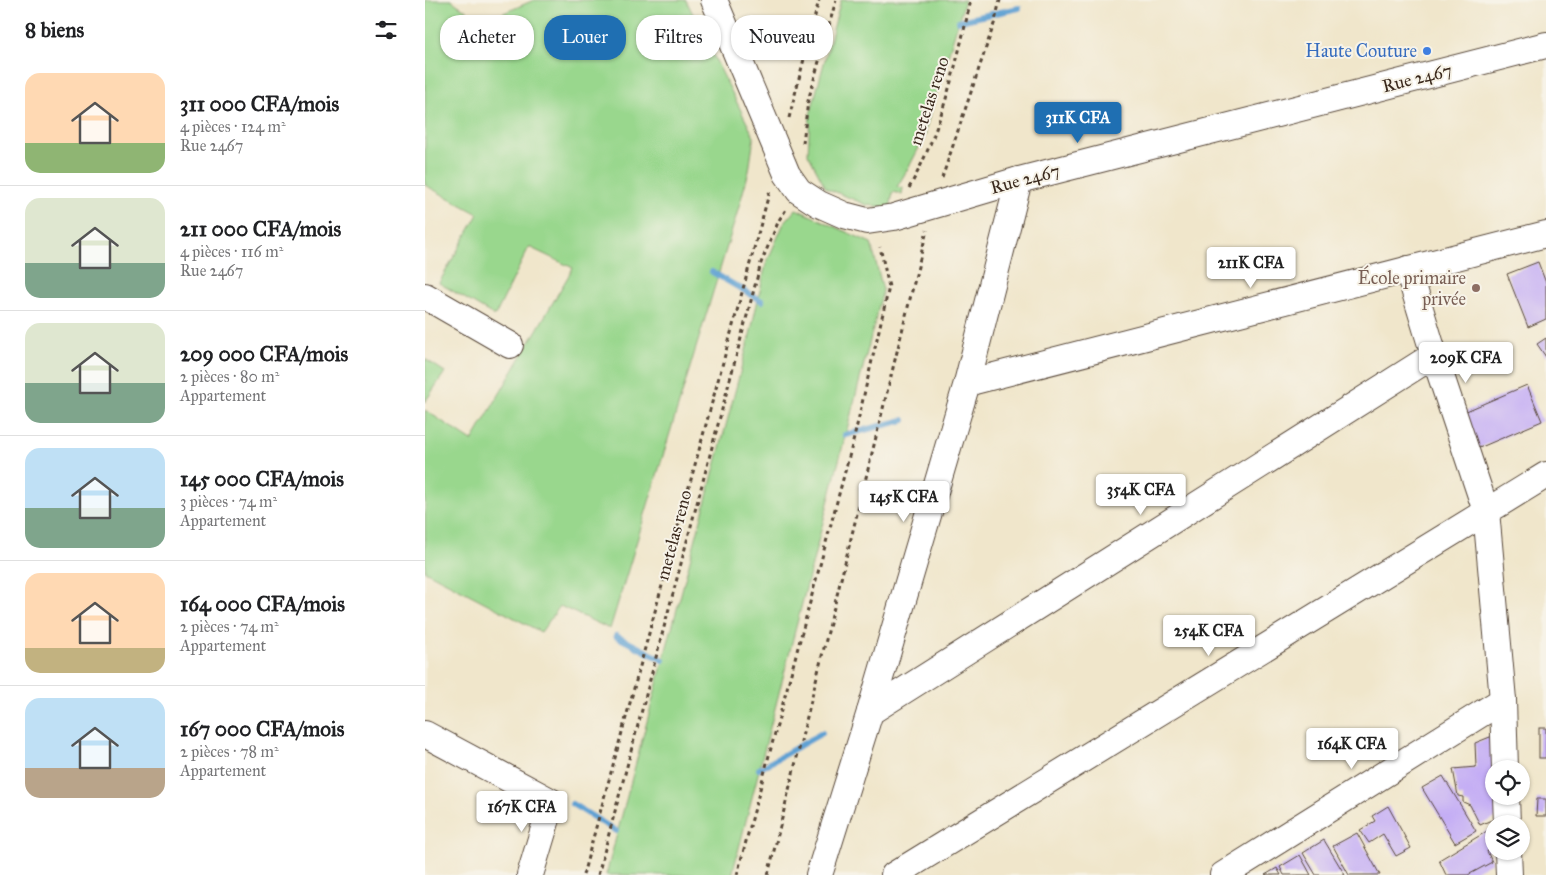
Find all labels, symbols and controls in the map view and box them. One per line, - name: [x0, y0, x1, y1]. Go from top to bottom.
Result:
- chip: Acheter: [440, 15, 534, 60]
- chip: Louer: [544, 15, 626, 60]
- chip: Filtres: [636, 15, 721, 60]
- chip: Nouveau: [731, 15, 833, 60]
- icon: filters: [372, 16, 400, 44]
- text: 8 biens: [25, 17, 84, 43]
- place label: Haute Couture: [1305, 40, 1417, 62]
- marker: Haute Couture: [1421, 45, 1433, 57]
- street label: metelas reno: [904, 54, 954, 148]
- street label: Rue 2467: [1380, 59, 1454, 97]
- text: 311 000 CFA/mois: [180, 91, 339, 117]
- icon: home: [65, 93, 125, 153]
- pin: 311K CFA: [1026, 102, 1130, 144]
- text: 311K CFA: [1045, 108, 1111, 127]
- text: 4 pièces · 124 m²: [180, 117, 286, 136]
- text: Rue 2467: [180, 136, 243, 155]
- street label: Rue 2467: [988, 159, 1062, 199]
- text: 211 000 CFA/mois: [180, 216, 341, 242]
- icon: home: [65, 218, 125, 278]
- text: 4 pièces · 116 m²: [180, 242, 283, 261]
- pin: 211K CFA: [1199, 246, 1303, 289]
- text: 211K CFA: [1218, 253, 1284, 272]
- text: Rue 2467: [180, 261, 243, 280]
- place label: École primaire privée: [1358, 265, 1466, 310]
- marker: École primaire privée: [1470, 282, 1482, 294]
- text: 209 000 CFA/mois: [180, 341, 348, 367]
- pin: 209K CFA: [1414, 342, 1518, 384]
- icon: home: [65, 343, 125, 403]
- text: 209K CFA: [1430, 348, 1502, 367]
- text: 2 pièces · 80 m²: [180, 367, 279, 386]
- text: Appartement: [180, 386, 266, 405]
- text: 145 000 CFA/mois: [180, 466, 344, 492]
- icon: home: [65, 468, 125, 528]
- pin: 354K CFA: [1089, 474, 1193, 516]
- pin: 145K CFA: [852, 480, 956, 523]
- text: 354K CFA: [1107, 480, 1175, 499]
- text: 145K CFA: [870, 487, 938, 506]
- street label: metelas reno: [651, 488, 697, 582]
- text: 3 pièces · 74 m²: [180, 492, 277, 511]
- text: Appartement: [180, 511, 266, 530]
- text: 164 000 CFA/mois: [180, 591, 345, 617]
- icon: home: [65, 593, 125, 653]
- pin: 254K CFA: [1157, 614, 1261, 657]
- text: 2 pièces · 74 m²: [180, 617, 279, 636]
- text: 254K CFA: [1174, 621, 1244, 640]
- text: Appartement: [180, 636, 266, 655]
- text: 167 000 CFA/mois: [180, 716, 344, 742]
- icon: home: [65, 718, 125, 778]
- pin: 164K CFA: [1300, 728, 1404, 770]
- text: 164K CFA: [1317, 734, 1387, 753]
- text: 2 pièces · 78 m²: [180, 742, 279, 761]
- map controls: [1485, 760, 1530, 860]
- button: locate: [1485, 760, 1530, 805]
- text: Appartement: [180, 761, 266, 780]
- pin: 167K CFA: [470, 790, 574, 833]
- text: 167K CFA: [487, 797, 557, 816]
- button: layers: [1485, 815, 1530, 860]

